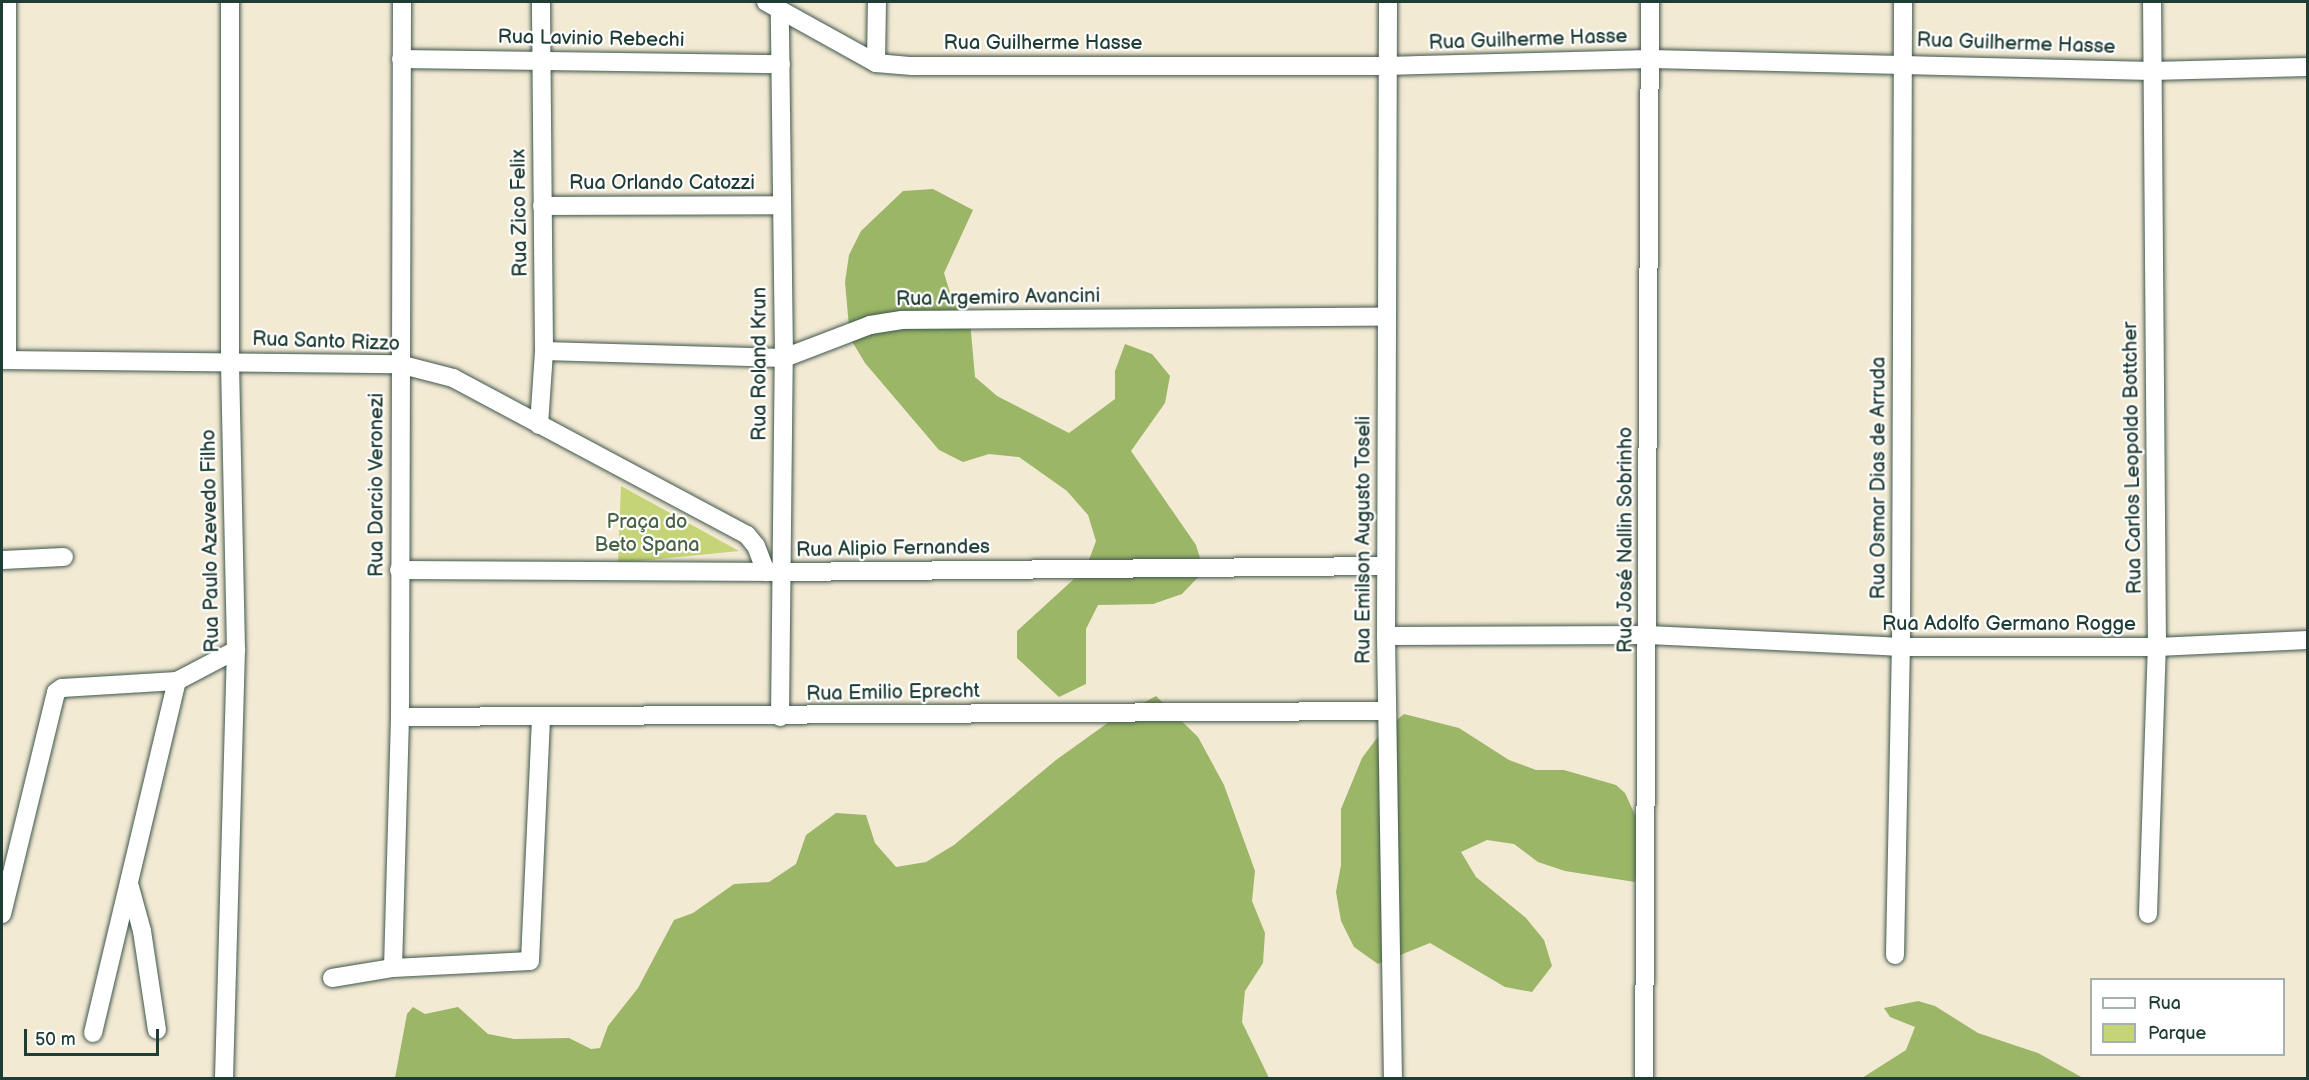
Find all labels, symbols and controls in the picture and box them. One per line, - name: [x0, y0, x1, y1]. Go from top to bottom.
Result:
- street label: Rua Lavinio Rebechi: [497, 25, 685, 53]
- street label: Rua Guilherme Hasse: [1428, 25, 1628, 55]
- street label: Rua Guilherme Hasse: [1916, 29, 2116, 59]
- street label: Rua Guilherme Hasse: [944, 31, 1142, 55]
- street label: Rua Zico Felix: [507, 149, 533, 277]
- street label: Rua Orlando Catozzi: [569, 171, 755, 195]
- street label: Rua Argemiro Avancini: [896, 284, 1100, 312]
- street label: Rua Roland Krun: [748, 287, 772, 441]
- street label: Rua Carlos Leopoldo Bottcher: [2119, 321, 2147, 595]
- street label: Rua Santo Rizzo: [252, 327, 400, 357]
- street label: Rua Osmar Dias de Arruda: [1867, 357, 1891, 599]
- street label: Rua Darcio Veronezi: [365, 393, 389, 577]
- street label: Rua Emilson Augusto Toseli: [1352, 415, 1376, 665]
- street label: Rua José Nallin Sobrinho: [1614, 426, 1638, 654]
- street label: Rua Paulo Azevedo Filho: [197, 429, 225, 653]
- park label: Praça do Beto Spana: [594, 510, 700, 557]
- street label: Rua Alipio Fernandes: [796, 535, 990, 563]
- street label: Rua Adolfo Germano Rogge: [1882, 612, 2136, 636]
- street label: Rua Emilio Eprecht: [806, 679, 980, 707]
- legend: [2090, 978, 2285, 1056]
- text: Rua: [2148, 993, 2181, 1014]
- scale bar: [27, 1017, 162, 1055]
- text: Parque: [2148, 1023, 2206, 1044]
- text: 50 m: [35, 1029, 76, 1050]

